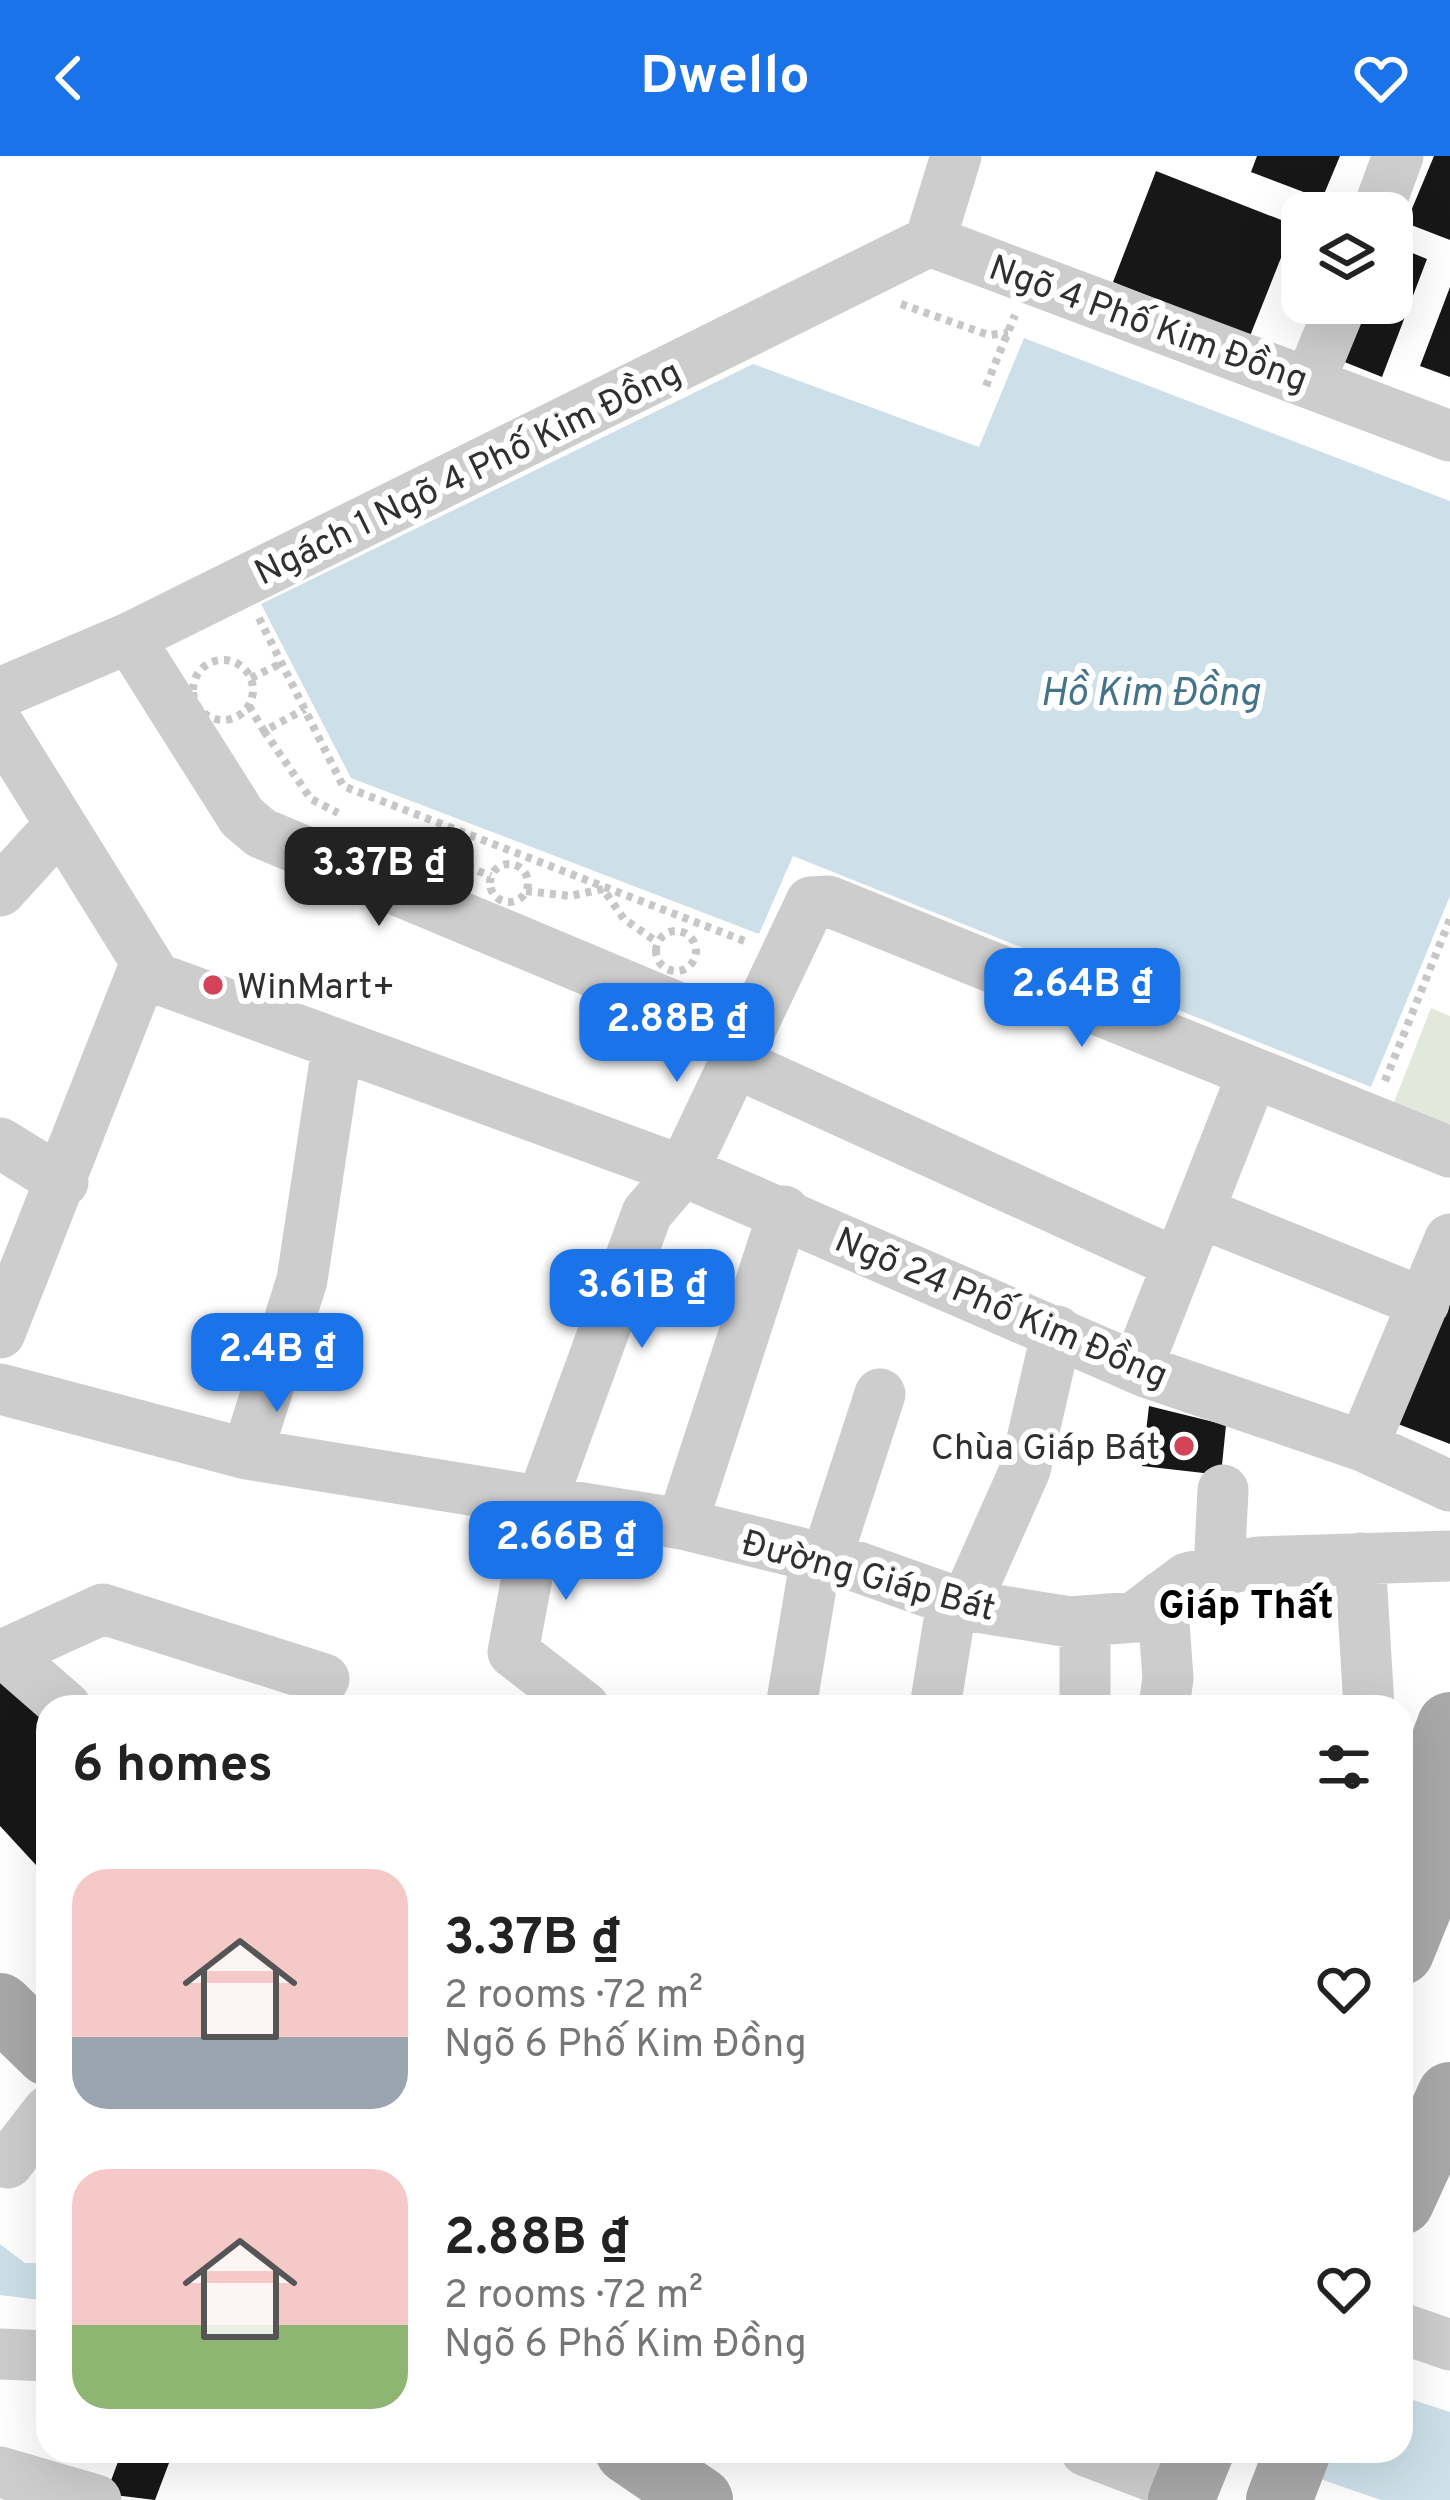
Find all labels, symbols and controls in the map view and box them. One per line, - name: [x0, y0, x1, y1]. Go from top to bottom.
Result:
- text: Dwello: [640, 44, 810, 113]
- icon: back: [36, 45, 102, 111]
- icon: heart: [1348, 45, 1414, 111]
- map controls: [1281, 192, 1413, 324]
- button: layers: [1281, 192, 1413, 324]
- street label: Ngõ 4 Phố Kim Đồng: [982, 247, 1313, 405]
- street label: Ngách 1 Ngõ 4 Phố Kim Đồng: [248, 351, 690, 598]
- water label: Hồ Kim Đồng: [1040, 669, 1261, 720]
- pin: 3.37B ₫: [268, 827, 490, 929]
- text: 3.37B ₫: [312, 841, 446, 890]
- pin: 2.64B ₫: [971, 948, 1193, 1050]
- text: 2.64B ₫: [1011, 962, 1153, 1011]
- place label: WinMart+: [237, 966, 395, 1012]
- marker: WinMart+: [200, 972, 226, 998]
- pin: 2.88B ₫: [566, 983, 788, 1085]
- text: 2.88B ₫: [606, 997, 748, 1046]
- street label: Ngõ 24 Phố Kim Đồng: [827, 1219, 1174, 1401]
- pin: 3.61B ₫: [531, 1249, 753, 1351]
- text: 3.61B ₫: [577, 1263, 707, 1312]
- pin: 2.4B ₫: [179, 1313, 375, 1415]
- text: 2.4B ₫: [218, 1327, 336, 1376]
- place label: Chùa Giáp Bát: [931, 1427, 1160, 1473]
- marker: Chùa Giáp Bát: [1171, 1433, 1197, 1459]
- pin: 2.66B ₫: [455, 1501, 677, 1603]
- text: 2.66B ₫: [496, 1515, 636, 1564]
- street label: Đường Giáp Bát: [736, 1522, 1000, 1634]
- district label: Giáp Thất: [1158, 1582, 1334, 1633]
- icon: filters: [1311, 1734, 1377, 1800]
- text: 6 homes: [72, 1735, 273, 1800]
- text: 3.37B ₫: [444, 1908, 620, 1973]
- icon: home: [168, 1917, 312, 2061]
- icon: heart: [1311, 1956, 1377, 2022]
- text: 2 rooms · 72 m²: [444, 1973, 703, 2022]
- text: Ngõ 6 Phố Kim Đồng: [444, 2022, 807, 2071]
- text: 2.88B ₫: [444, 2208, 629, 2273]
- icon: home: [168, 2217, 312, 2361]
- icon: heart: [1311, 2256, 1377, 2322]
- text: 2 rooms · 72 m²: [444, 2273, 703, 2322]
- text: Ngõ 6 Phố Kim Đồng: [444, 2322, 807, 2371]

